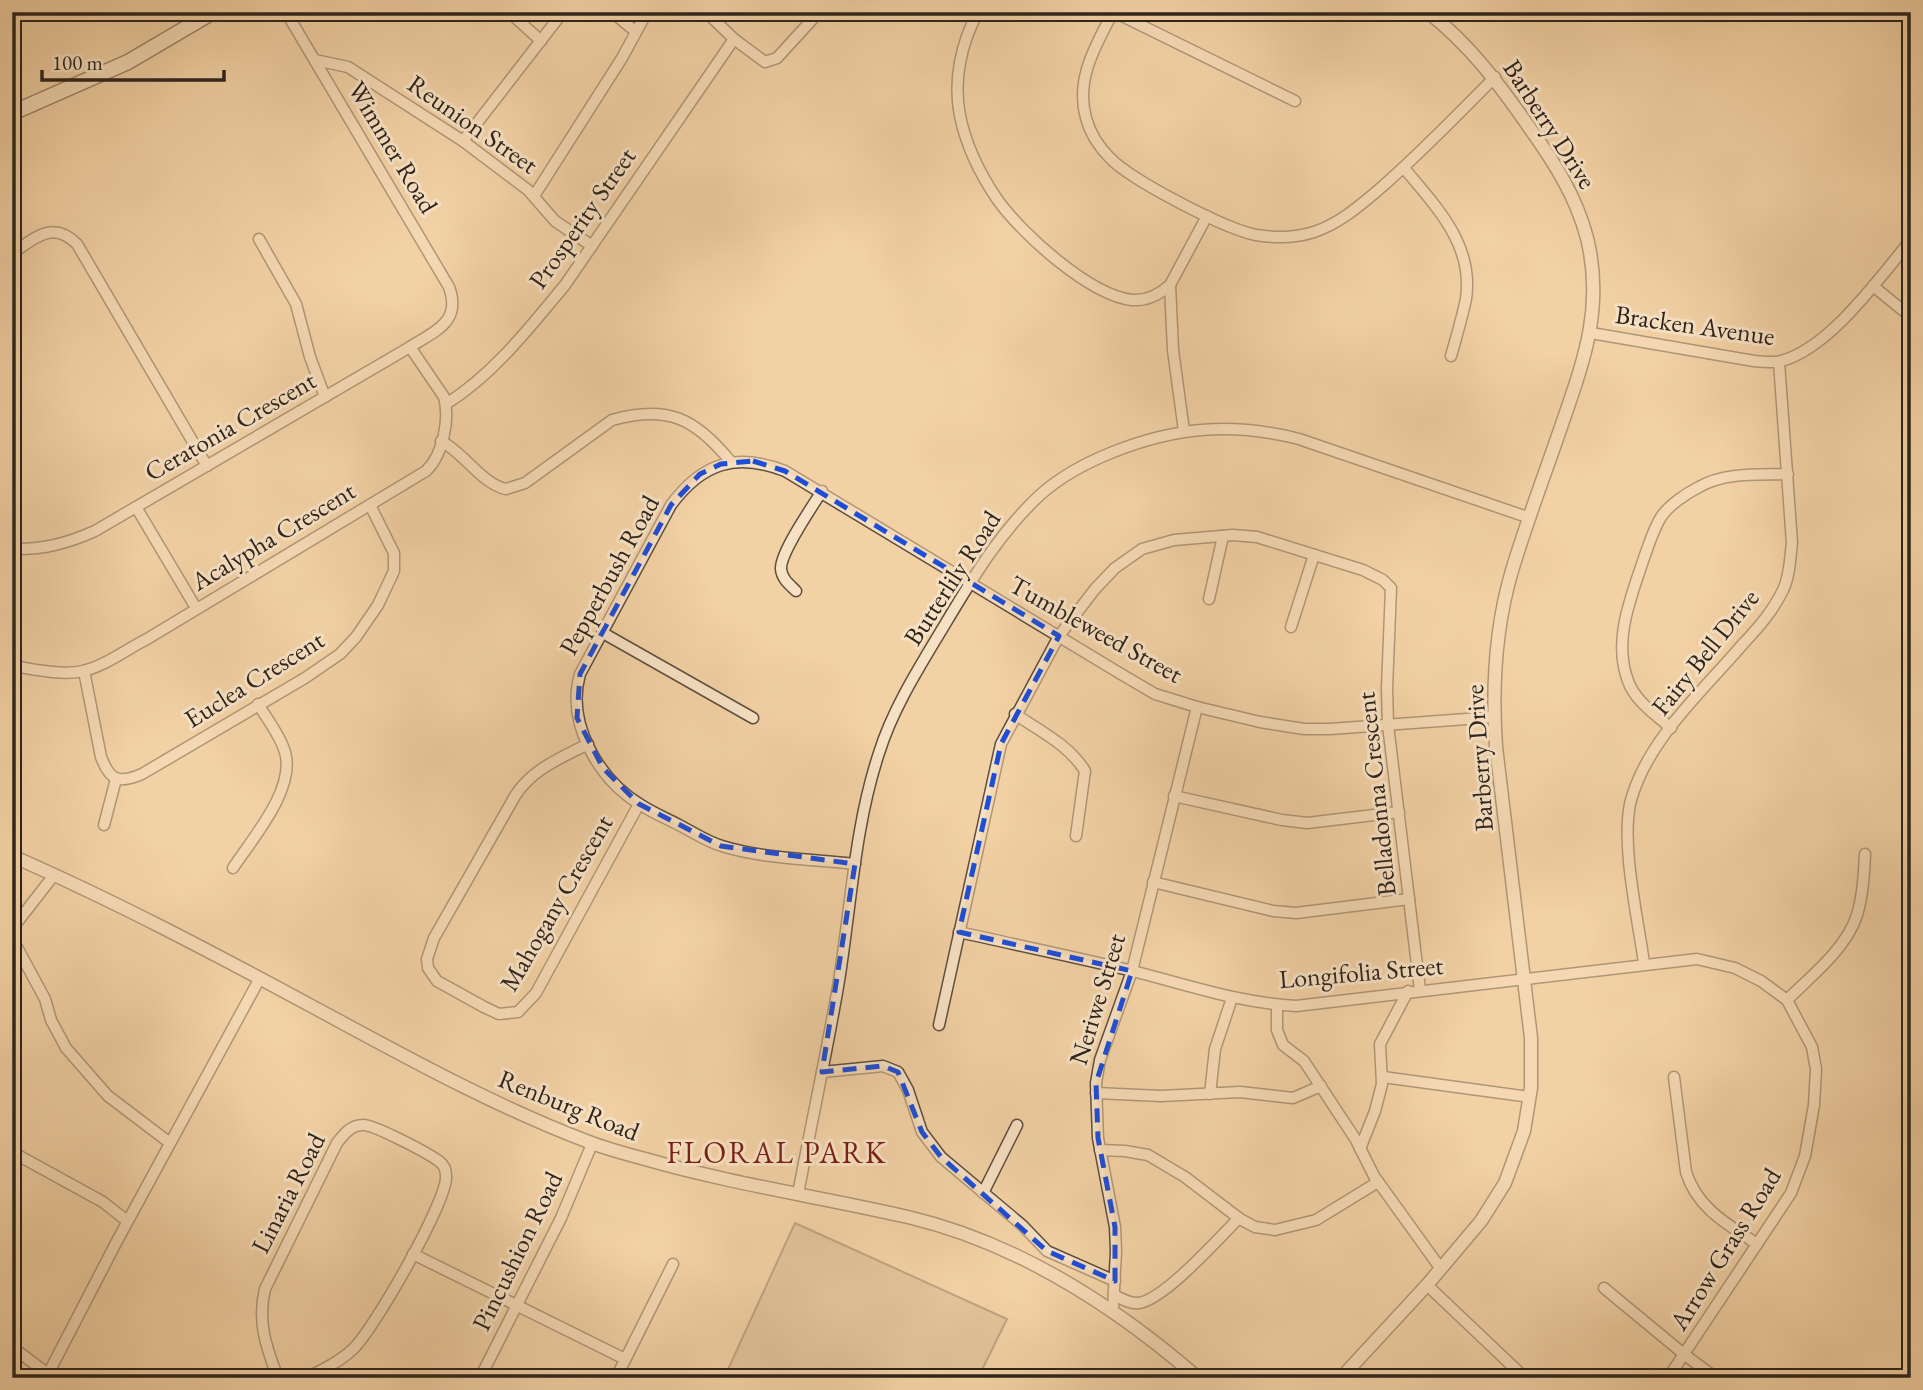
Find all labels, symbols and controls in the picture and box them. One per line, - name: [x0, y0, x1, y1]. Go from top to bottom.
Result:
- scale bar: [42, 38, 224, 82]
- text: 100 m: [52, 49, 103, 76]
- street label: Barberry Drive: [1496, 53, 1604, 195]
- street label: Reunion Street: [401, 67, 545, 181]
- street label: Wimmer Road: [340, 75, 446, 220]
- street label: Prosperity Street: [521, 141, 643, 295]
- street label: Bracken Avenue: [1613, 297, 1777, 353]
- street label: Ceratonia Crescent: [138, 363, 322, 489]
- street label: Acalypha Crescent: [184, 474, 361, 599]
- street label: Pepperbush Road: [551, 488, 667, 661]
- street label: Butterlily Road: [896, 503, 1009, 652]
- street label: Tumbleweed Street: [1003, 567, 1189, 691]
- street label: Fairy Bell Drive: [1644, 582, 1766, 722]
- street label: Euclea Crescent: [178, 623, 330, 735]
- street label: Barberry Drive: [1457, 683, 1501, 833]
- street label: Belladonna Crescent: [1348, 690, 1404, 898]
- street label: Mahogany Crescent: [492, 809, 620, 997]
- street label: Neriwe Street: [1061, 929, 1133, 1069]
- street label: Longifolia Street: [1277, 948, 1445, 996]
- street label: Renburg Road: [493, 1061, 645, 1149]
- street label: Linaria Road: [243, 1126, 333, 1259]
- district label: FLORAL PARK: [666, 1133, 888, 1172]
- street label: Arrow Grass Road: [1661, 1161, 1789, 1337]
- street label: Pincushion Road: [464, 1165, 571, 1336]

